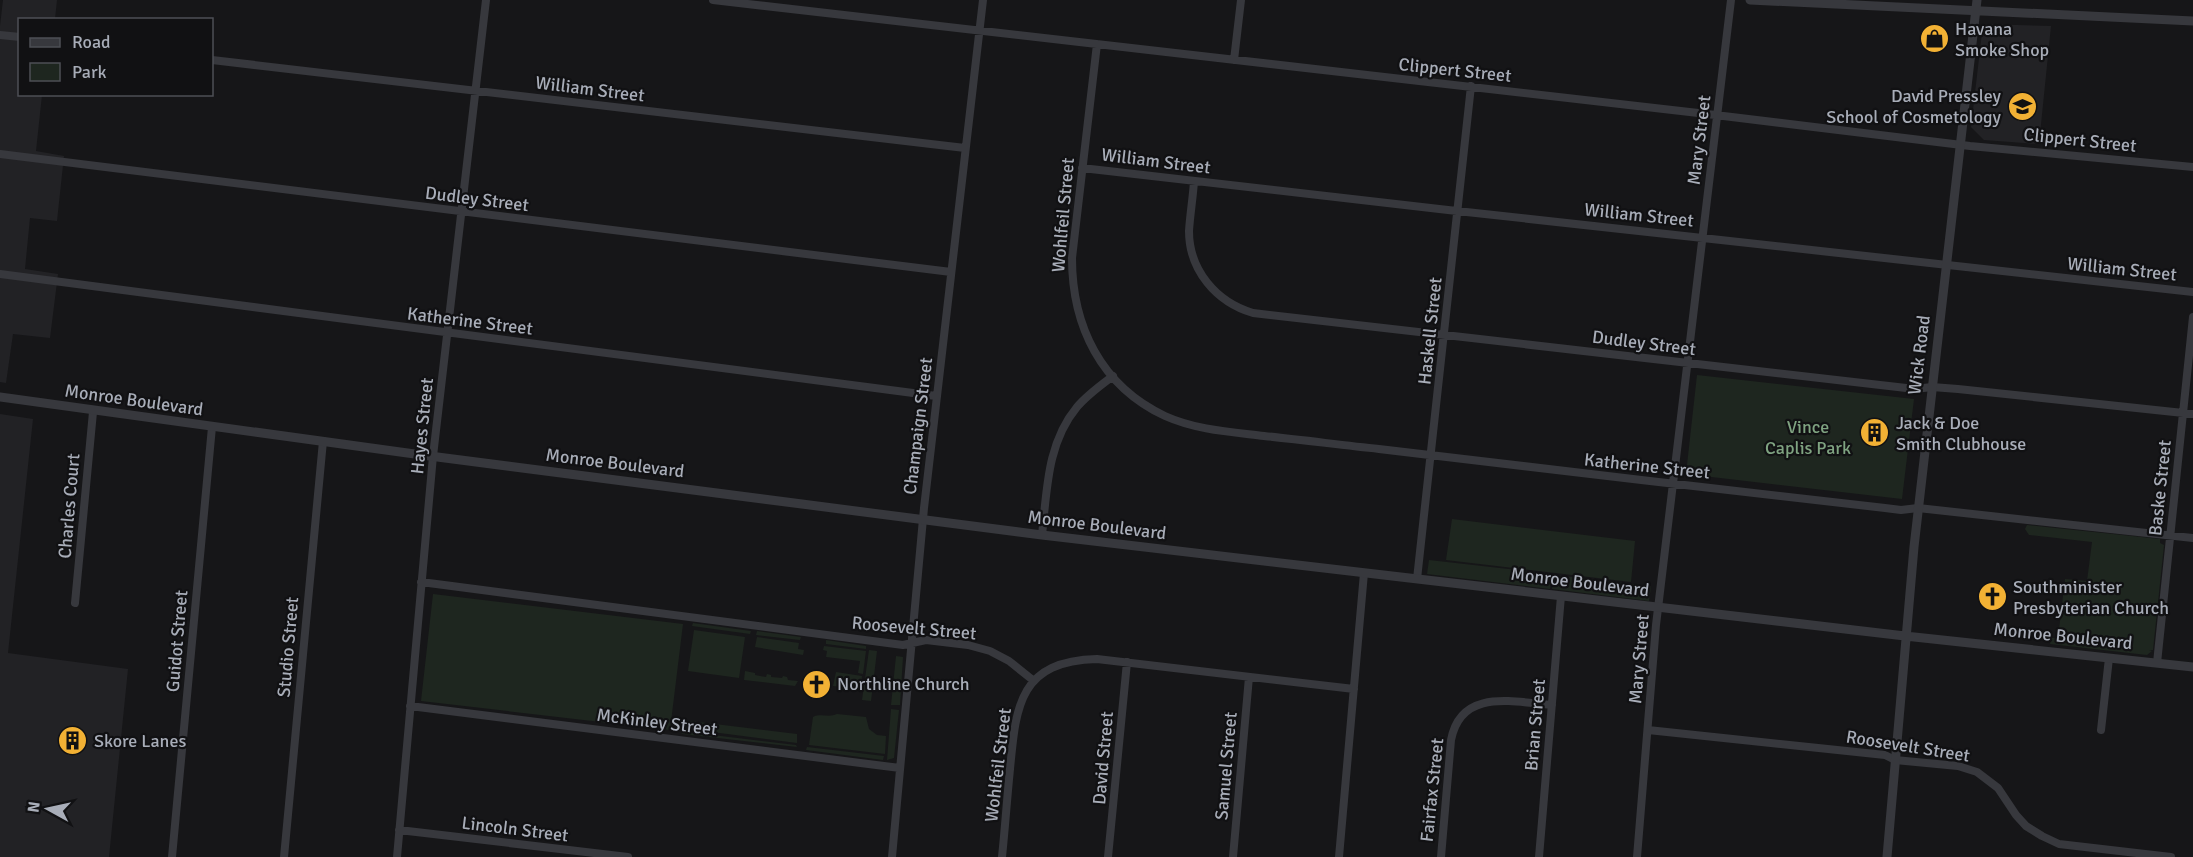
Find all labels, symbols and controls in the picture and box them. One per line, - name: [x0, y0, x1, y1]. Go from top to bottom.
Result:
- legend: [18, 18, 213, 96]
- place label: Havana Smoke Shop: [1955, 18, 2049, 61]
- shop icon: Havana Smoke Shop: [1918, 23, 1950, 55]
- text: Road: [72, 31, 111, 53]
- street label: Clippert Street: [1398, 53, 1512, 87]
- text: Park: [72, 61, 107, 83]
- street label: William Street: [534, 71, 646, 107]
- place label: David Pressley School of Cosmetology: [1826, 85, 2002, 128]
- school or university icon: David Pressley School of Cosmetology: [2006, 90, 2038, 122]
- street label: Mary Street: [1683, 94, 1715, 186]
- street label: Clippert Street: [2023, 123, 2137, 157]
- street label: William Street: [1100, 143, 1212, 179]
- street label: Wohlfeil Street: [1047, 157, 1079, 273]
- street label: Dudley Street: [424, 182, 530, 216]
- street label: William Street: [1583, 198, 1695, 232]
- street label: William Street: [2066, 252, 2178, 286]
- street label: Haskell Street: [1413, 276, 1447, 386]
- street label: Katherine Street: [406, 302, 534, 340]
- street label: Wick Road: [1903, 314, 1935, 396]
- street label: Dudley Street: [1591, 326, 1697, 360]
- street label: Champaign Street: [899, 356, 937, 496]
- street label: Hayes Street: [406, 377, 438, 475]
- street label: Monroe Boulevard: [63, 379, 205, 421]
- place label: Jack & Doe Smith Clubhouse: [1896, 412, 2026, 455]
- park label: Vince Caplis Park: [1765, 416, 1851, 459]
- building icon: Jack & Doe Smith Clubhouse: [1859, 417, 1891, 449]
- street label: Baske Street: [2144, 439, 2176, 537]
- street label: Monroe Boulevard: [544, 444, 686, 482]
- street label: Katherine Street: [1583, 448, 1711, 484]
- street label: Charles Court: [53, 452, 85, 560]
- street label: Monroe Boulevard: [1026, 506, 1168, 544]
- street label: Monroe Boulevard: [1509, 563, 1651, 601]
- place label: Southminister Presbyterian Church: [2013, 576, 2169, 619]
- church icon: Southminister Presbyterian Church: [1976, 581, 2008, 613]
- street label: Guidot Street: [162, 589, 192, 693]
- street label: Studio Street: [273, 596, 303, 698]
- street label: Roosevelt Street: [851, 612, 977, 644]
- street label: Mary Street: [1624, 613, 1654, 705]
- street label: Monroe Boulevard: [1992, 618, 2134, 654]
- church icon: Northline Church: [800, 668, 832, 700]
- place label: Northline Church: [837, 673, 970, 695]
- street label: Brian Street: [1520, 678, 1550, 772]
- street label: McKinley Street: [595, 704, 719, 740]
- street label: Wohlfeil Street: [980, 707, 1016, 823]
- street label: David Street: [1088, 710, 1118, 806]
- street label: Samuel Street: [1210, 711, 1242, 821]
- building icon: Skore Lanes: [57, 725, 89, 757]
- street label: Roosevelt Street: [1845, 725, 1971, 767]
- place label: Skore Lanes: [94, 730, 186, 752]
- street label: Fairfax Street: [1416, 737, 1448, 843]
- north arrow: [18, 779, 78, 839]
- text: N: [23, 800, 45, 814]
- street label: Lincoln Street: [460, 812, 570, 846]

